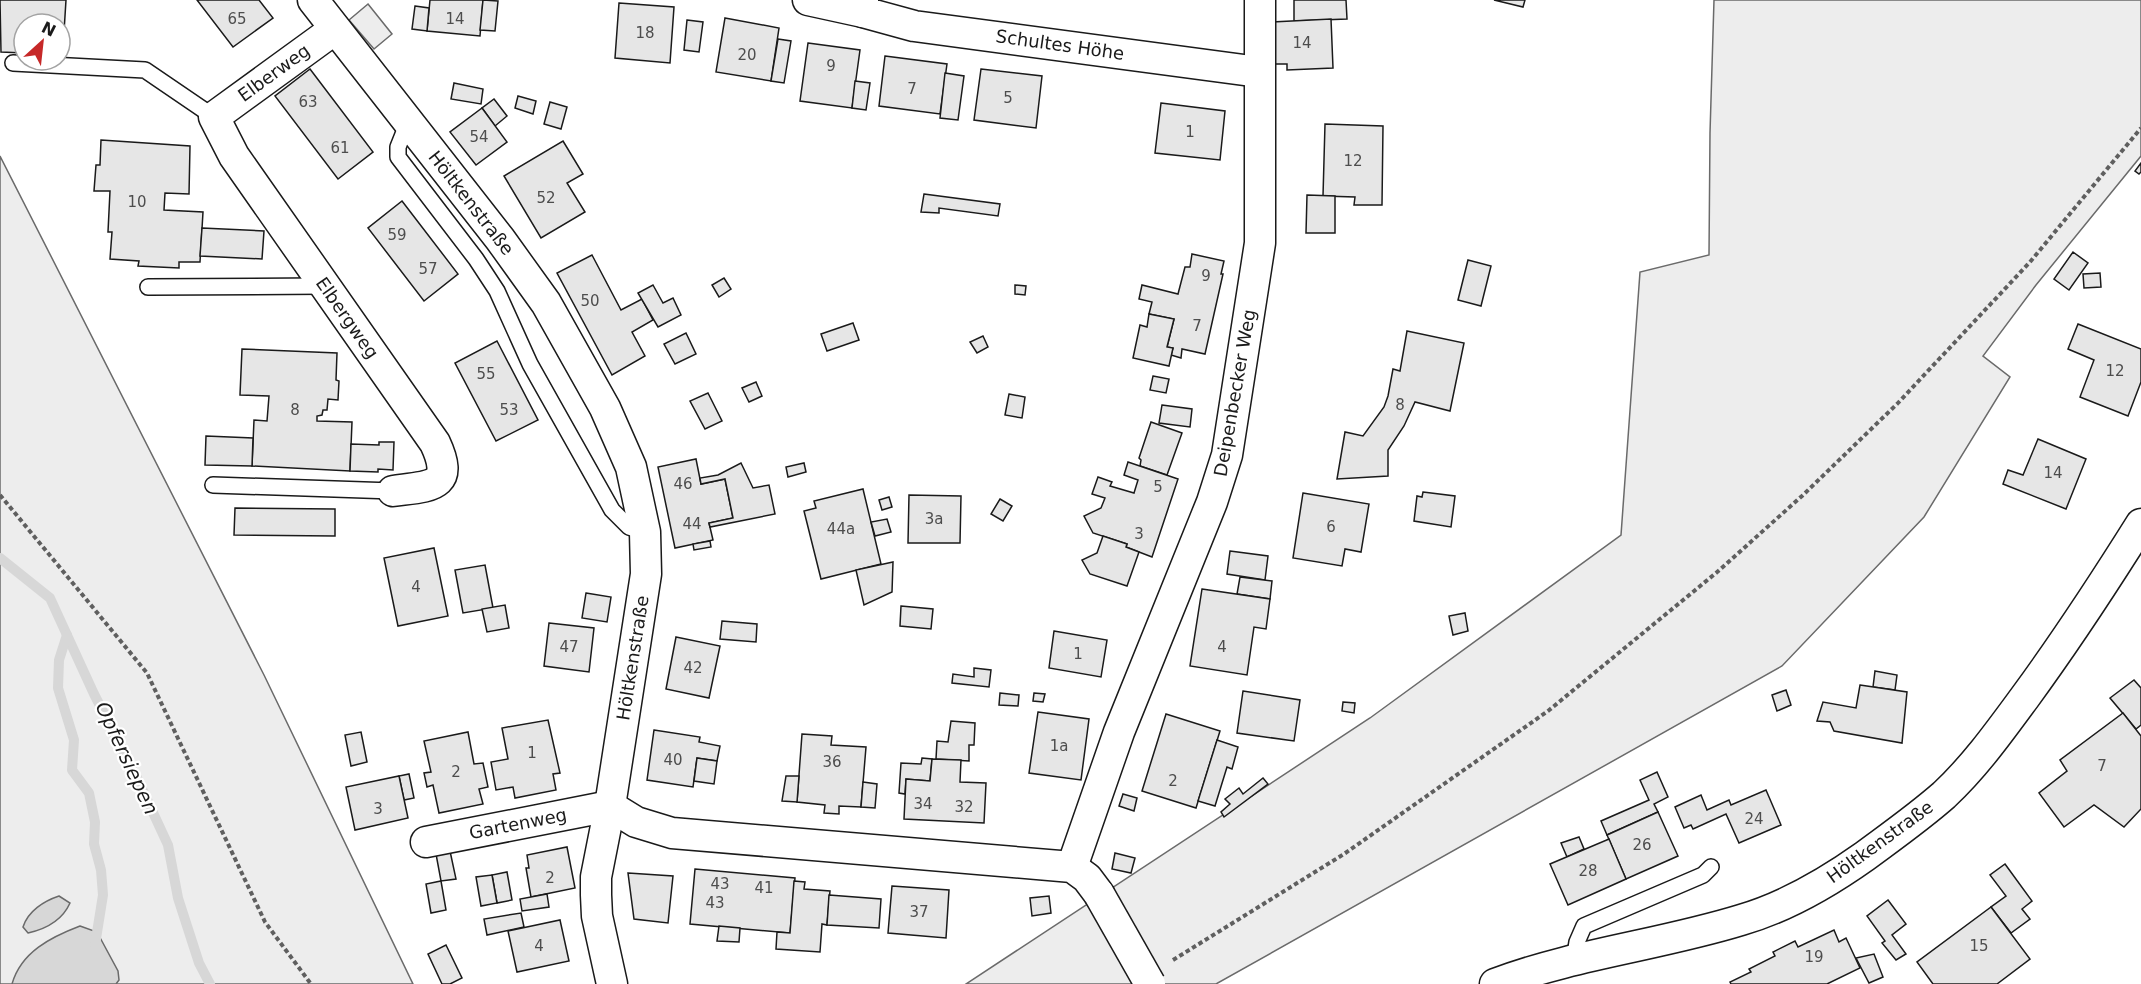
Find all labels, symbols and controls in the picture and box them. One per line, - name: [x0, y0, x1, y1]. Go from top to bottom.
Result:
- house number: 65: [227, 10, 247, 28]
- house number: 14: [445, 10, 465, 28]
- north arrow: [12, 12, 72, 72]
- text: N: [38, 18, 59, 41]
- house number: 18: [635, 24, 655, 42]
- street label: Schultes Höhe: [995, 25, 1126, 64]
- house number: 14: [1292, 34, 1312, 52]
- street label: Elberweg: [234, 40, 314, 106]
- house number: 20: [737, 46, 757, 64]
- house number: 9: [826, 57, 836, 75]
- house number: 7: [907, 80, 917, 98]
- house number: 5: [1003, 89, 1013, 107]
- house number: 63: [298, 93, 318, 111]
- house number: 1: [1185, 123, 1195, 141]
- house number: 54: [469, 128, 489, 146]
- house number: 61: [330, 139, 350, 157]
- street label: Höltkenstraße: [424, 147, 519, 259]
- house number: 12: [1343, 152, 1363, 170]
- house number: 52: [536, 189, 556, 207]
- house number: 10: [127, 193, 147, 211]
- house number: 59: [387, 226, 407, 244]
- house number: 57: [418, 260, 438, 278]
- house number: 9: [1201, 267, 1211, 285]
- street label: Elbergweg: [312, 273, 383, 362]
- house number: 50: [580, 292, 600, 310]
- street label: Deipenbecker Weg: [1209, 308, 1260, 478]
- house number: 7: [1192, 317, 1202, 335]
- house number: 12: [2105, 362, 2125, 380]
- house number: 55: [476, 365, 496, 383]
- house number: 8: [1395, 396, 1405, 414]
- house number: 8: [290, 401, 300, 419]
- house number: 53: [499, 401, 519, 419]
- house number: 14: [2043, 464, 2063, 482]
- house number: 46: [673, 475, 693, 493]
- house number: 5: [1153, 478, 1163, 496]
- house number: 3a: [925, 510, 943, 528]
- house number: 44: [682, 515, 702, 533]
- house number: 6: [1326, 518, 1336, 536]
- house number: 44a: [827, 520, 855, 538]
- house number: 3: [1134, 525, 1144, 543]
- house number: 4: [411, 578, 421, 596]
- street label: Höltkenstraße: [612, 594, 653, 722]
- house number: 47: [559, 638, 579, 656]
- house number: 4: [1217, 638, 1227, 656]
- house number: 1: [1073, 645, 1083, 663]
- house number: 42: [683, 659, 703, 677]
- water label: Opfersiepen: [90, 698, 164, 818]
- house number: 1a: [1050, 737, 1068, 755]
- house number: 1: [527, 744, 537, 762]
- house number: 40: [663, 751, 683, 769]
- house number: 36: [822, 753, 842, 771]
- house number: 7: [2097, 757, 2107, 775]
- house number: 2: [451, 763, 461, 781]
- house number: 2: [1168, 772, 1178, 790]
- house number: 34: [913, 795, 933, 813]
- street label: Höltkenstraße: [1823, 796, 1937, 887]
- house number: 32: [954, 798, 974, 816]
- house number: 3: [373, 800, 383, 818]
- street label: Gartenweg: [467, 804, 569, 843]
- house number: 24: [1744, 810, 1764, 828]
- house number: 26: [1632, 836, 1652, 854]
- house number: 28: [1578, 862, 1598, 880]
- house number: 2: [545, 869, 555, 887]
- house number: 43: [710, 875, 730, 893]
- house number: 41: [754, 879, 774, 897]
- house number: 43: [705, 894, 725, 912]
- house number: 37: [909, 903, 929, 921]
- house number: 4: [534, 937, 544, 955]
- house number: 15: [1969, 937, 1989, 955]
- house number: 19: [1804, 948, 1824, 966]

